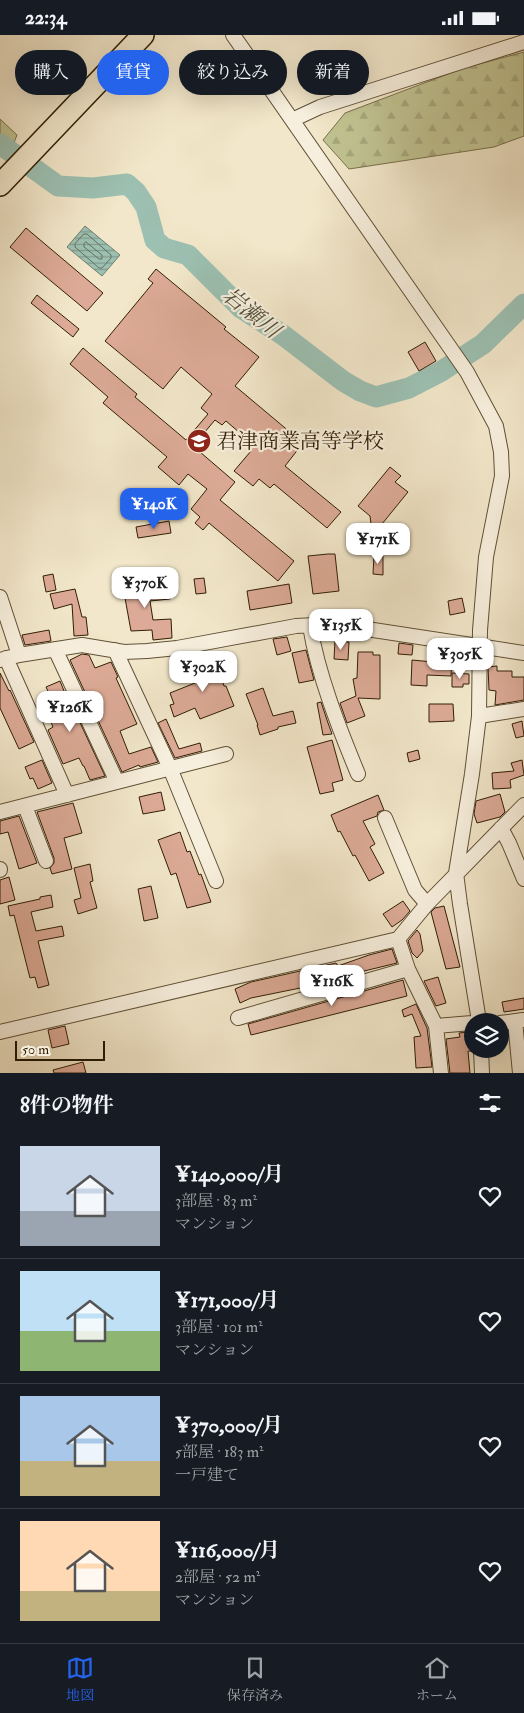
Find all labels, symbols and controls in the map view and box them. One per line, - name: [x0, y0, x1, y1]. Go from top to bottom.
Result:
- text: 22:34: [25, 6, 66, 30]
- chip: 購入: [15, 50, 87, 95]
- chip: 賃貸: [97, 50, 169, 95]
- chip: 絞り込み: [179, 50, 287, 95]
- chip: 新着: [297, 50, 369, 95]
- water label: 岩瀬川: [217, 281, 287, 346]
- school or university icon: 君津商業高等学校: [186, 428, 212, 454]
- place label: 君津商業高等学校: [216, 428, 384, 455]
- pin: ¥140K: [119, 487, 189, 530]
- text: ¥140K: [131, 494, 177, 514]
- pin: ¥171K: [343, 523, 413, 565]
- text: ¥171K: [357, 529, 399, 549]
- pin: ¥370K: [110, 567, 180, 609]
- text: ¥370K: [123, 573, 167, 593]
- pin: ¥135K: [306, 609, 376, 651]
- text: ¥135K: [320, 615, 362, 635]
- pin: ¥305K: [425, 637, 495, 680]
- text: ¥305K: [438, 644, 482, 664]
- pin: ¥302K: [168, 651, 238, 693]
- text: ¥302K: [180, 657, 226, 677]
- pin: ¥126K: [35, 691, 105, 733]
- text: ¥126K: [47, 697, 93, 717]
- pin: ¥116K: [297, 965, 367, 1007]
- text: ¥116K: [311, 971, 353, 991]
- map controls: [464, 1013, 509, 1058]
- button: layers: [464, 1013, 509, 1058]
- scale bar: [15, 1038, 105, 1061]
- text: 50 m: [22, 1041, 49, 1058]
- icon: filters: [476, 1089, 504, 1117]
- text: 8件の物件: [20, 1092, 114, 1119]
- text: ¥140,000/月: [175, 1161, 284, 1188]
- icon: home: [60, 1166, 120, 1226]
- icon: heart: [476, 1182, 504, 1210]
- text: 3部屋 · 83 m²: [175, 1191, 257, 1211]
- text: マンション: [175, 1214, 254, 1234]
- text: ¥171,000/月: [175, 1287, 279, 1314]
- icon: home: [60, 1291, 120, 1351]
- icon: heart: [476, 1307, 504, 1335]
- text: 3部屋 · 101 m²: [175, 1317, 263, 1337]
- text: マンション: [175, 1340, 254, 1360]
- text: ¥370,000/月: [175, 1412, 283, 1439]
- icon: home: [60, 1416, 120, 1476]
- icon: heart: [476, 1432, 504, 1460]
- text: 5部屋 · 183 m²: [175, 1442, 264, 1462]
- text: 一戸建て: [175, 1465, 239, 1485]
- text: ¥116,000/月: [175, 1537, 280, 1564]
- icon: home: [60, 1541, 120, 1601]
- icon: heart: [476, 1557, 504, 1585]
- text: 2部屋 · 52 m²: [175, 1567, 260, 1587]
- text: マンション: [175, 1590, 254, 1610]
- tab: 地図: [66, 1654, 94, 1704]
- tab: 保存済み: [227, 1654, 283, 1704]
- tab: ホーム: [416, 1654, 458, 1704]

